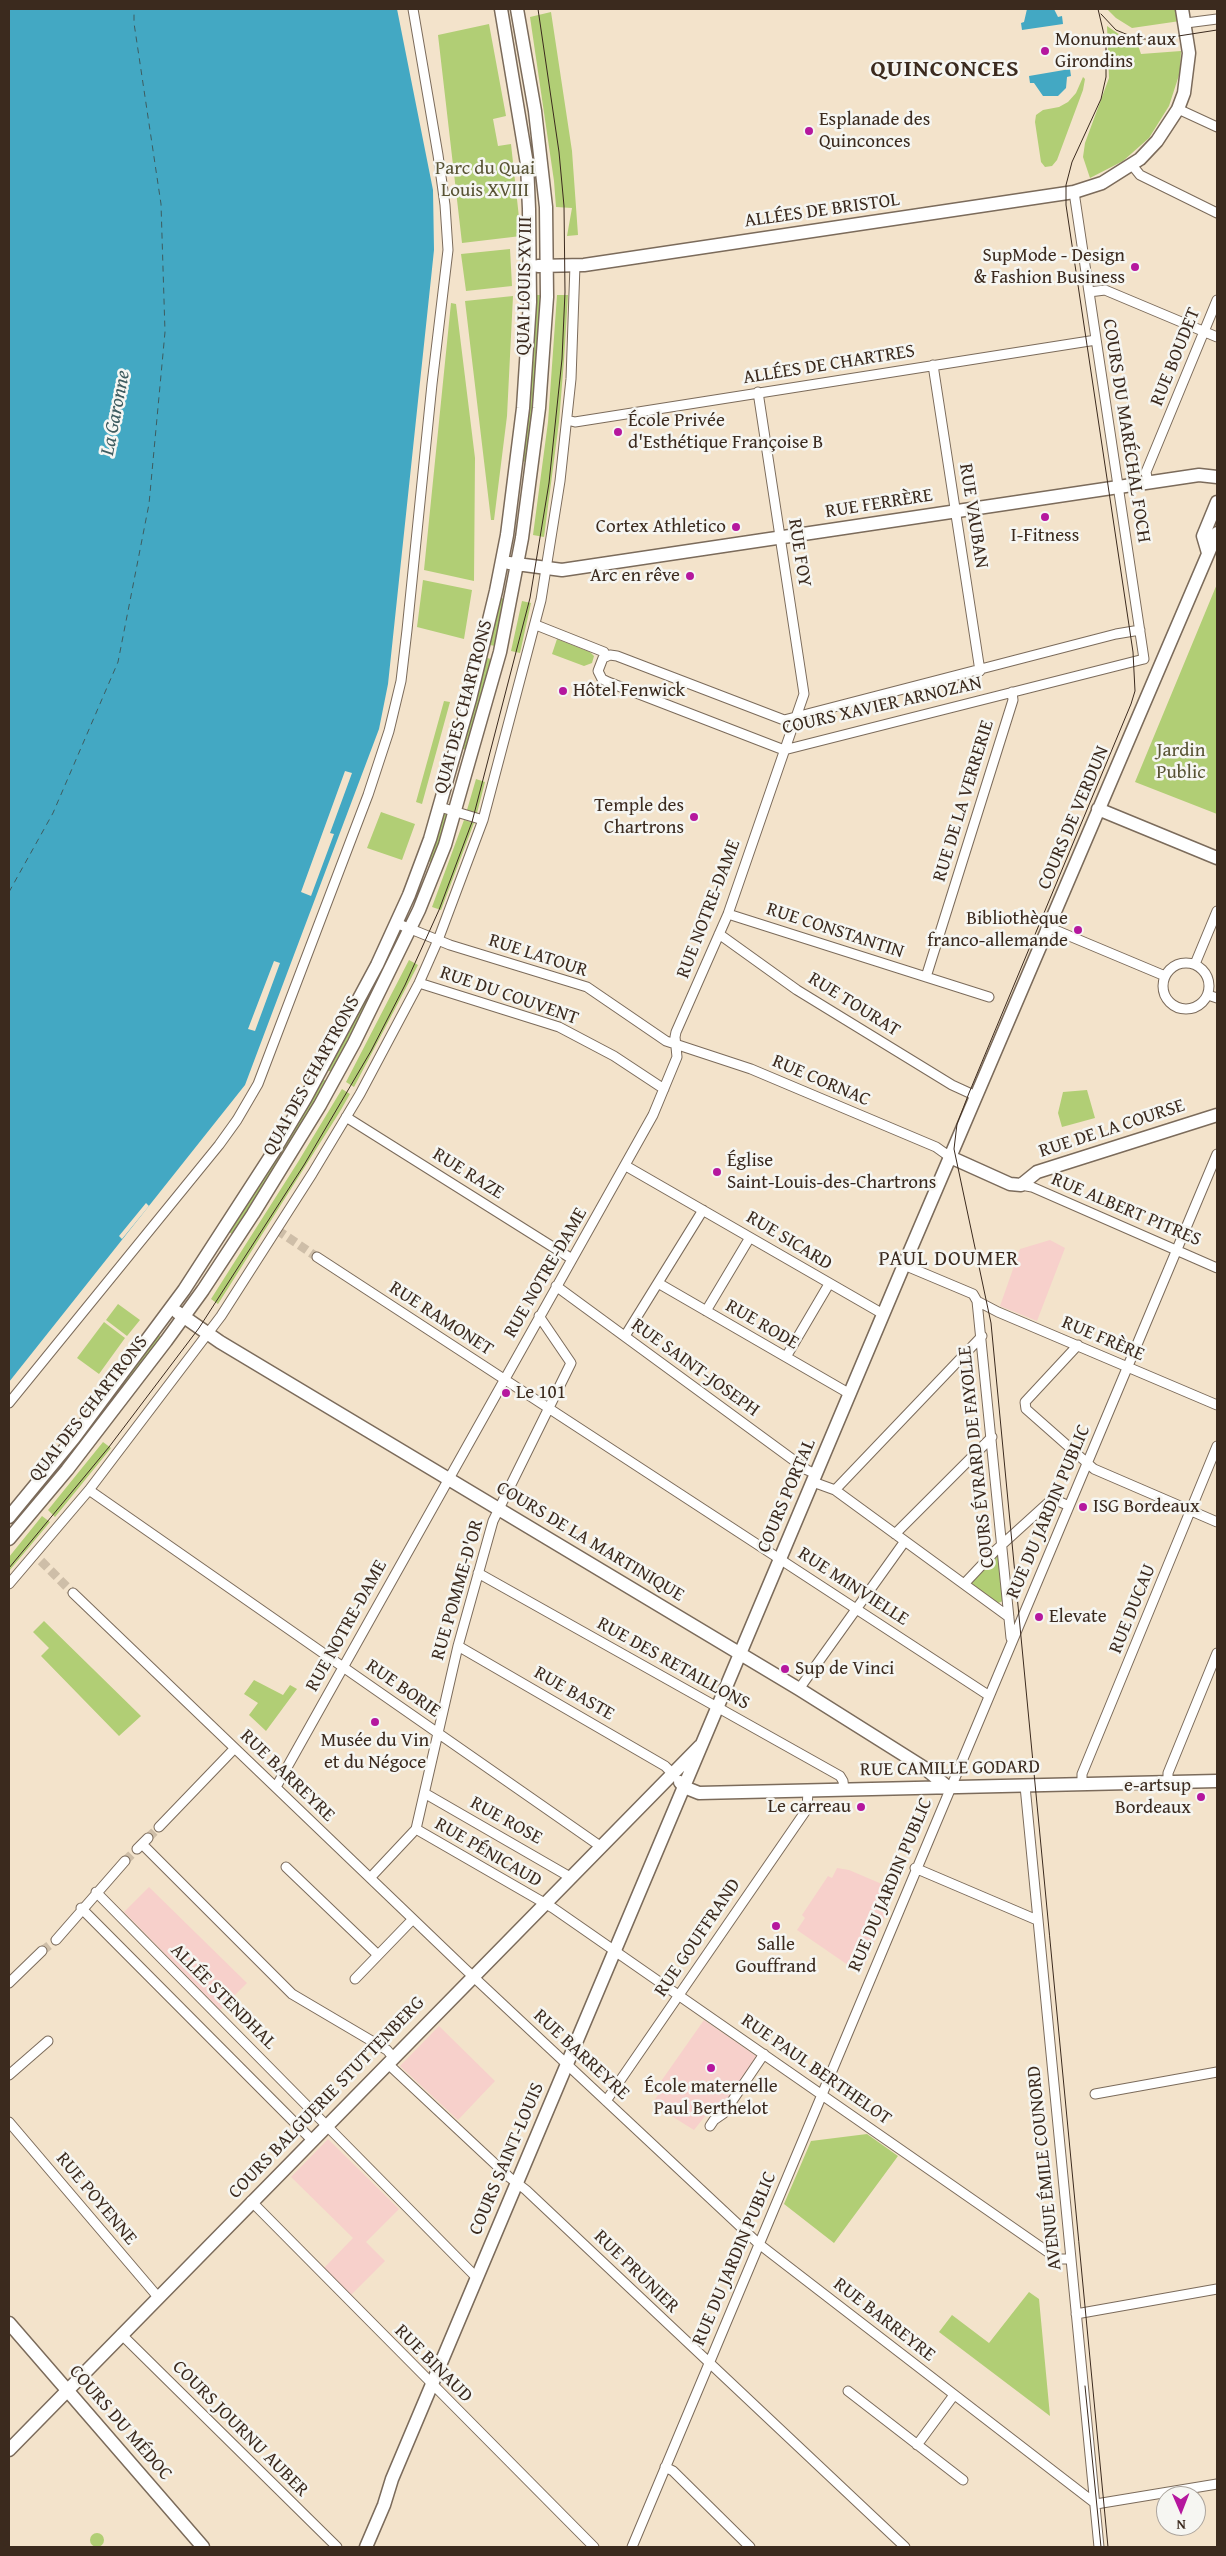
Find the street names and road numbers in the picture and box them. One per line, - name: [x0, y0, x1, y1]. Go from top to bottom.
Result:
- street label: ALLÉES DE BRISTOL: [743, 189, 901, 233]
- street label: QUAI LOUIS XVIII: [512, 216, 538, 356]
- street label: RUE BOUDET: [1146, 305, 1206, 409]
- street label: COURS DU MARÉCHAL FOCH: [1097, 317, 1155, 545]
- street label: ALLÉES DE CHARTRES: [742, 340, 916, 390]
- street label: RUE VAUBAN: [953, 462, 993, 570]
- street label: RUE FERRÈRE: [824, 484, 934, 524]
- street label: RUE FOY: [782, 517, 816, 589]
- street label: QUAI DES CHARTRONS: [430, 618, 498, 796]
- street label: COURS XAVIER ARNOZAN: [780, 672, 984, 740]
- street label: RUE DE LA VERRERIE: [929, 718, 999, 884]
- street label: COURS DE VERDUN: [1034, 743, 1114, 893]
- street label: RUE NOTRE-DAME: [672, 836, 746, 982]
- street label: RUE CONSTANTIN: [763, 898, 907, 964]
- street label: RUE LATOUR: [486, 929, 590, 983]
- street label: RUE DU COUVENT: [437, 962, 581, 1030]
- street label: RUE TOURAT: [804, 968, 904, 1042]
- street label: QUAI DES CHARTRONS: [259, 992, 365, 1160]
- street label: RUE CORNAC: [769, 1050, 873, 1112]
- street label: RUE DE LA COURSE: [1036, 1095, 1188, 1163]
- street label: RUE RAZE: [428, 1143, 508, 1205]
- street label: RUE ALBERT PITRES: [1048, 1168, 1204, 1252]
- street label: RUE NOTRE-DAME: [499, 1204, 593, 1342]
- street label: RUE SICARD: [742, 1206, 836, 1276]
- street label: RUE RAMONET: [385, 1277, 497, 1361]
- street label: RUE RODE: [721, 1295, 803, 1355]
- street label: RUE FRÈRE: [1058, 1311, 1148, 1367]
- street label: RUE SAINT-JOSEPH: [627, 1314, 763, 1422]
- street label: QUAI DES CHARTRONS: [25, 1331, 153, 1487]
- street label: COURS ÉVRARD DE FAYOLLE: [954, 1345, 1000, 1569]
- street label: RUE DU JARDIN PUBLIC: [1002, 1422, 1096, 1602]
- street label: COURS PORTAL: [753, 1436, 821, 1556]
- street label: COURS DE LA MARTINIQUE: [492, 1477, 688, 1607]
- street label: RUE POMME-D'OR: [427, 1517, 489, 1663]
- street label: RUE MINVIELLE: [793, 1543, 913, 1631]
- street label: RUE NOTRE-DAME: [301, 1556, 393, 1696]
- street label: RUE DUCAU: [1105, 1561, 1161, 1657]
- street label: RUE DES RETAILLONS: [593, 1613, 753, 1715]
- street label: RUE BORIE: [361, 1655, 445, 1723]
- street label: RUE BASTE: [530, 1662, 618, 1726]
- street label: RUE BARREYRE: [235, 1725, 339, 1827]
- street label: RUE CAMILLE GODARD: [860, 1756, 1040, 1782]
- street label: RUE ROSE: [466, 1792, 546, 1850]
- street label: RUE DU JARDIN PUBLIC: [844, 1795, 938, 1975]
- street label: RUE PÉNICAUD: [430, 1813, 546, 1893]
- street label: RUE GOUFFRAND: [650, 1875, 746, 2001]
- street label: ALLÉE STENDHAL: [165, 1939, 281, 2055]
- street label: COURS BALGUERIE STUTTENBERG: [224, 1992, 430, 2204]
- street label: RUE BARREYRE: [528, 2005, 634, 2105]
- street label: RUE PAUL BERTHELOT: [736, 2010, 896, 2130]
- street label: AVENUE ÉMILE COUNORD: [1023, 2065, 1067, 2271]
- street label: COURS SAINT-LOUIS: [465, 2079, 549, 2239]
- street label: RUE POYENNE: [51, 2148, 141, 2250]
- street label: RUE DU JARDIN PUBLIC: [688, 2169, 782, 2349]
- street label: RUE PRUNIER: [589, 2226, 683, 2318]
- street label: RUE BARREYRE: [829, 2273, 939, 2367]
- street label: RUE BINAUD: [389, 2320, 477, 2408]
- street label: COURS JOURNU AUBER: [167, 2356, 313, 2502]
- street label: COURS DU MÉDOC: [64, 2361, 176, 2485]

